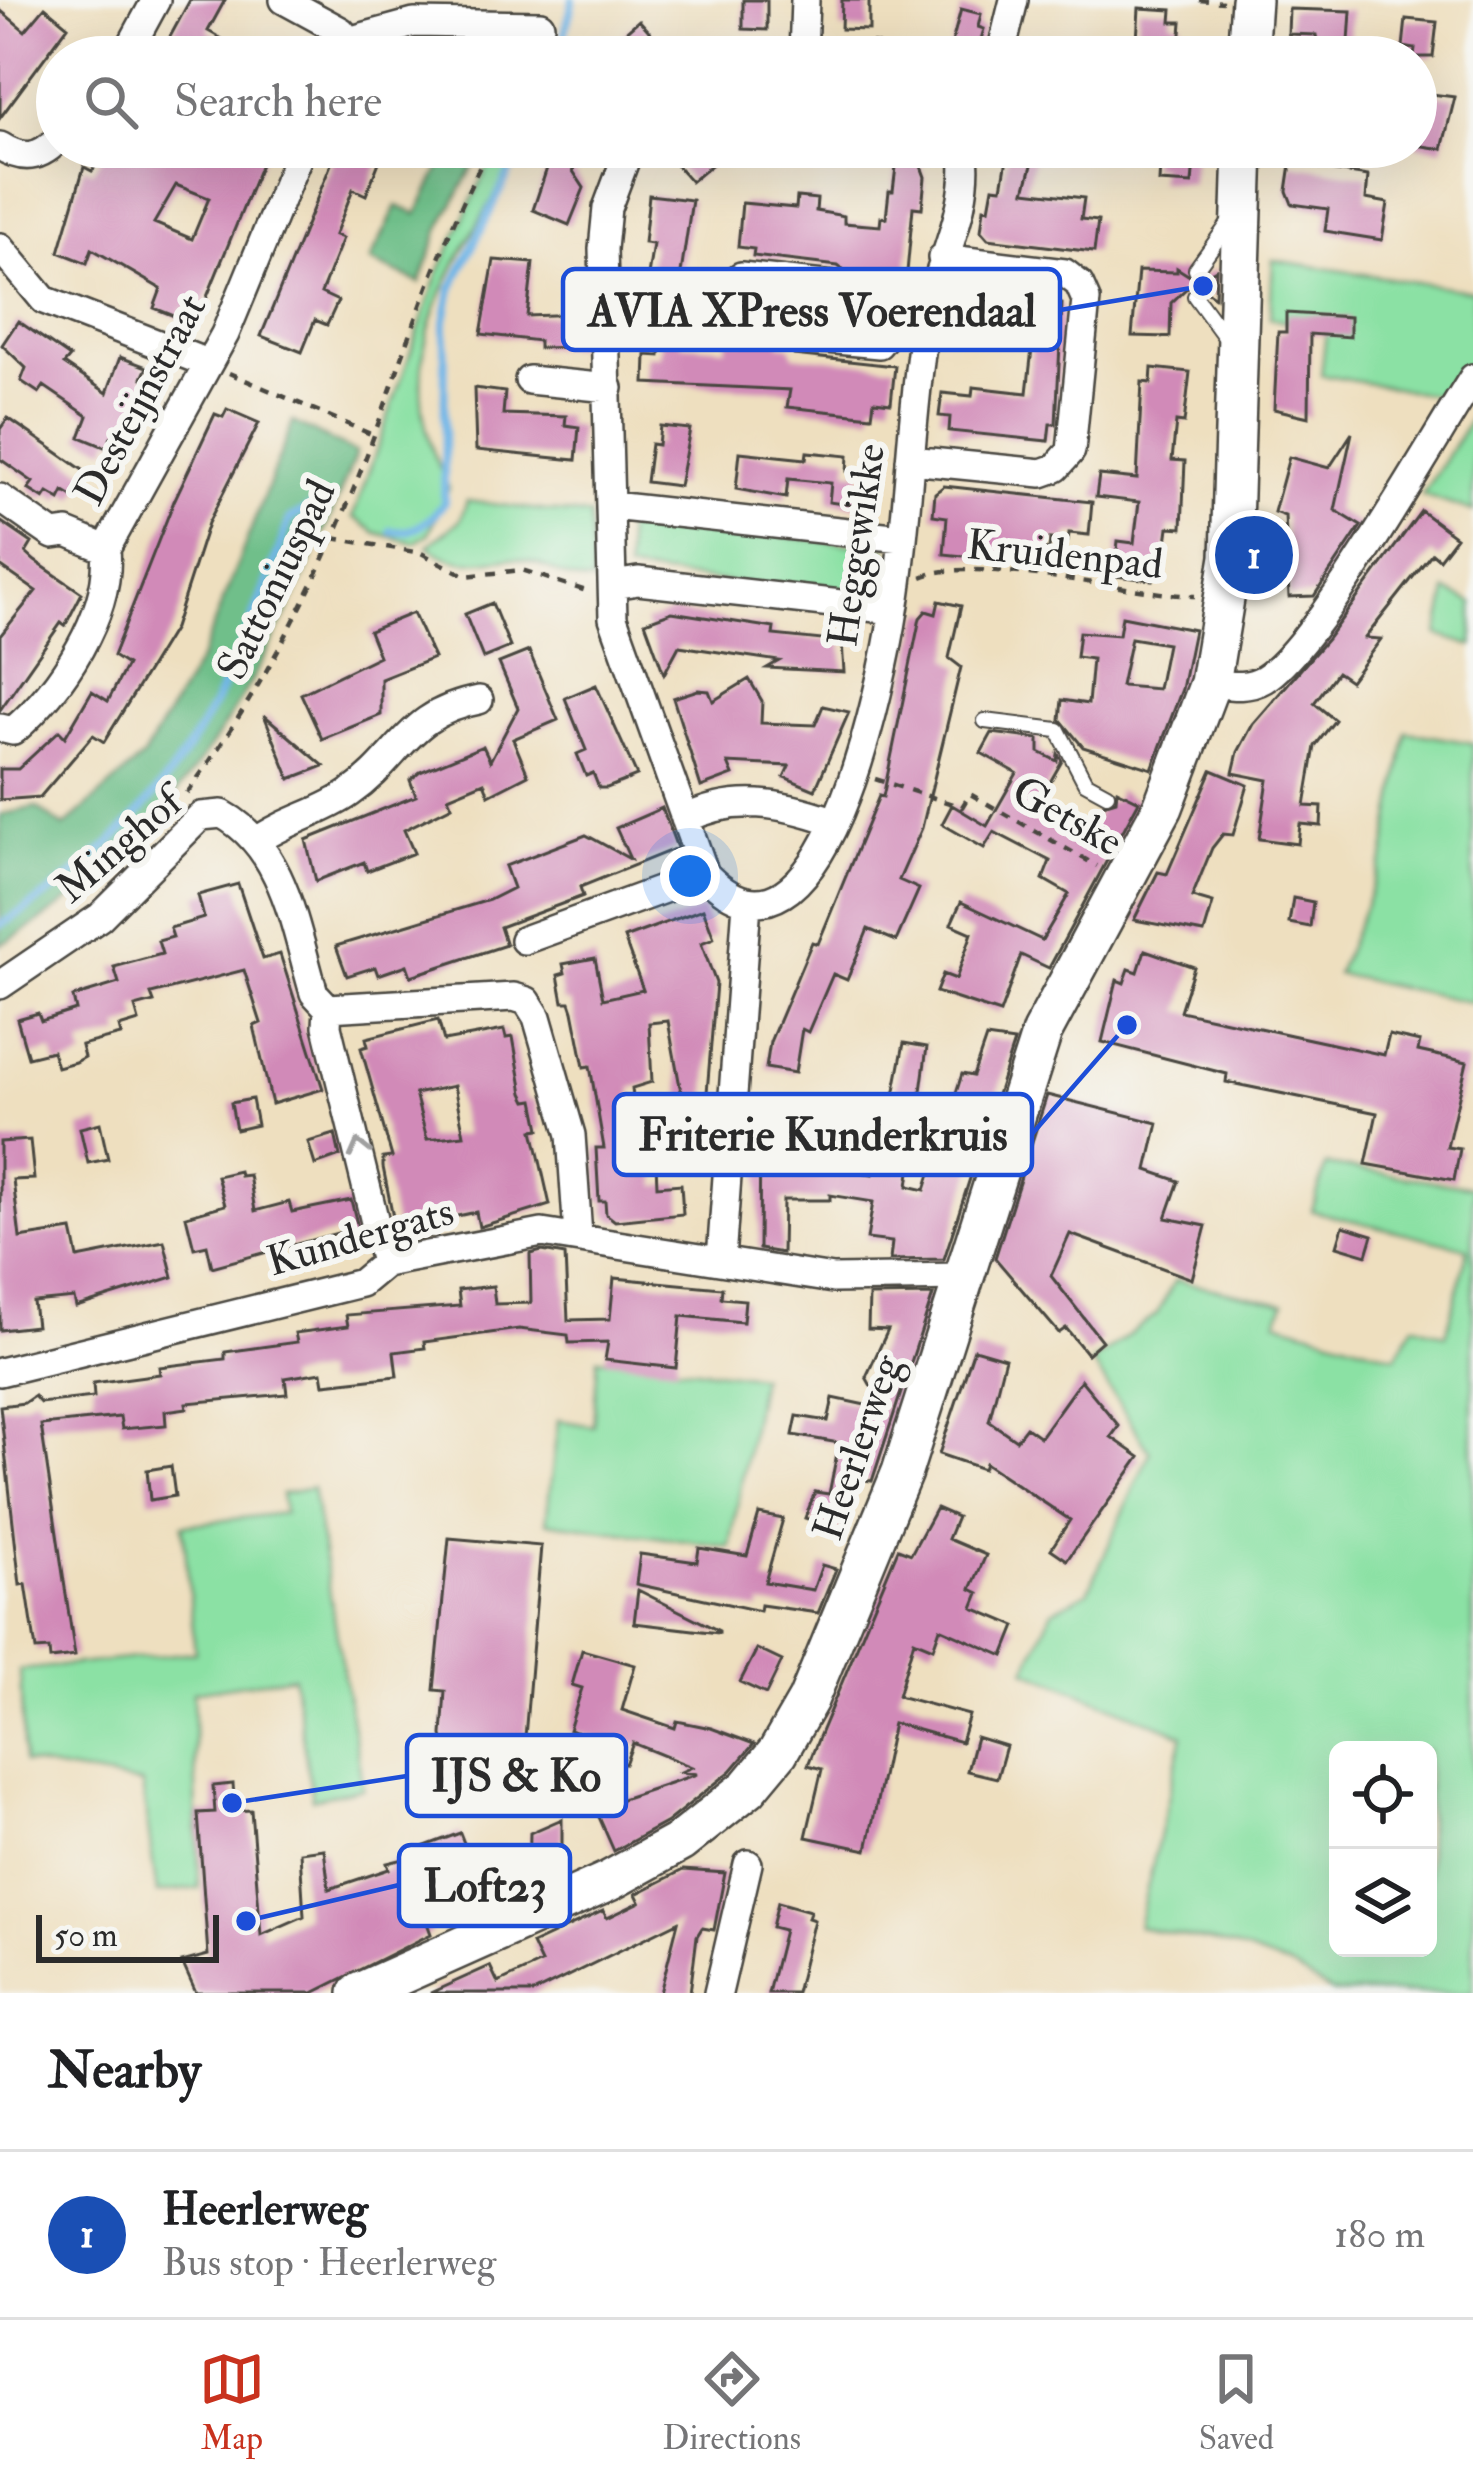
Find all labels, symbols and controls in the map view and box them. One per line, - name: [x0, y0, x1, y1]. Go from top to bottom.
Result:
- search box: [36, 36, 1437, 168]
- icon: search: [78, 69, 144, 135]
- text: Search here: [174, 74, 382, 130]
- callout: AVIA XPress Voerendaal: [563, 269, 1060, 350]
- text: AVIA XPress Voerendaal: [586, 284, 1037, 340]
- street label: Desteijnstraat: [63, 285, 218, 514]
- street label: Heggewikke: [817, 440, 897, 650]
- street label: Sattoniuspad: [206, 471, 348, 688]
- pin: 1: [1215, 510, 1293, 600]
- street label: Kruidenpad: [964, 519, 1166, 591]
- street label: Getske: [1003, 765, 1131, 868]
- street label: Minghof: [46, 772, 198, 914]
- your location: [660, 846, 720, 906]
- callout: Friterie Kunderkruis: [614, 1094, 1032, 1175]
- text: Friterie Kunderkruis: [638, 1108, 1008, 1164]
- one-way arrow: [348, 1139, 373, 1159]
- street label: Kundergats: [261, 1186, 460, 1288]
- street label: Heerlerweg: [802, 1347, 914, 1547]
- callout: IJS & Ko: [407, 1735, 626, 1816]
- map controls: [1329, 1741, 1437, 1957]
- button: locate: [1329, 1741, 1437, 1849]
- text: IJS & Ko: [431, 1749, 601, 1805]
- callout: Loft23: [399, 1845, 570, 1926]
- button: layers: [1329, 1849, 1437, 1957]
- text: Loft23: [423, 1859, 547, 1915]
- scale bar: [36, 1909, 219, 1962]
- text: 50 m: [54, 1915, 118, 1956]
- text: Nearby: [48, 2039, 201, 2103]
- text: Heerlerweg: [162, 2182, 368, 2238]
- text: 1: [80, 2210, 94, 2259]
- text: 180 m: [1334, 2210, 1425, 2259]
- text: Bus stop · Heerlerweg: [162, 2238, 496, 2287]
- tab: Map: [199, 2346, 265, 2459]
- tab: Directions: [663, 2346, 801, 2459]
- tab: Saved: [1199, 2346, 1274, 2459]

